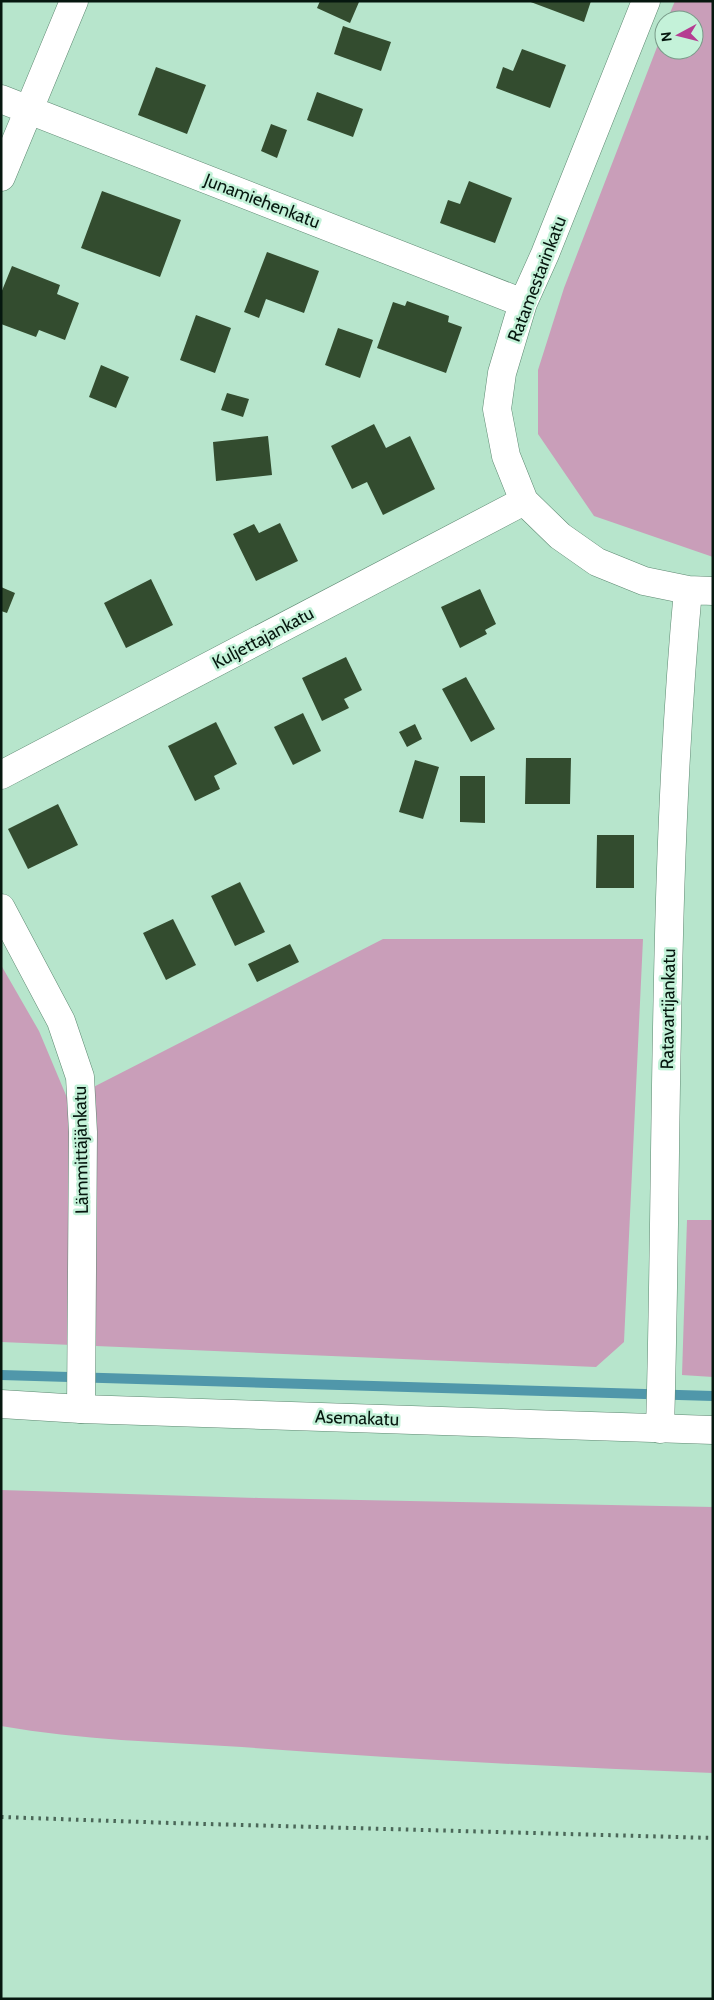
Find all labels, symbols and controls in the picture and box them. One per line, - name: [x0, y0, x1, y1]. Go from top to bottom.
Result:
- north arrow: [654, 10, 704, 60]
- text: N: [657, 31, 676, 43]
- street label: Junamiehenkatu: [200, 168, 323, 233]
- street label: Ratamestarinkatu: [503, 213, 571, 345]
- street label: Kuljettajankatu: [209, 602, 317, 674]
- street label: Ratavartijankatu: [656, 948, 680, 1070]
- street label: Lämmittäjänkatu: [69, 1086, 93, 1214]
- street label: Asemakatu: [315, 1406, 399, 1430]

